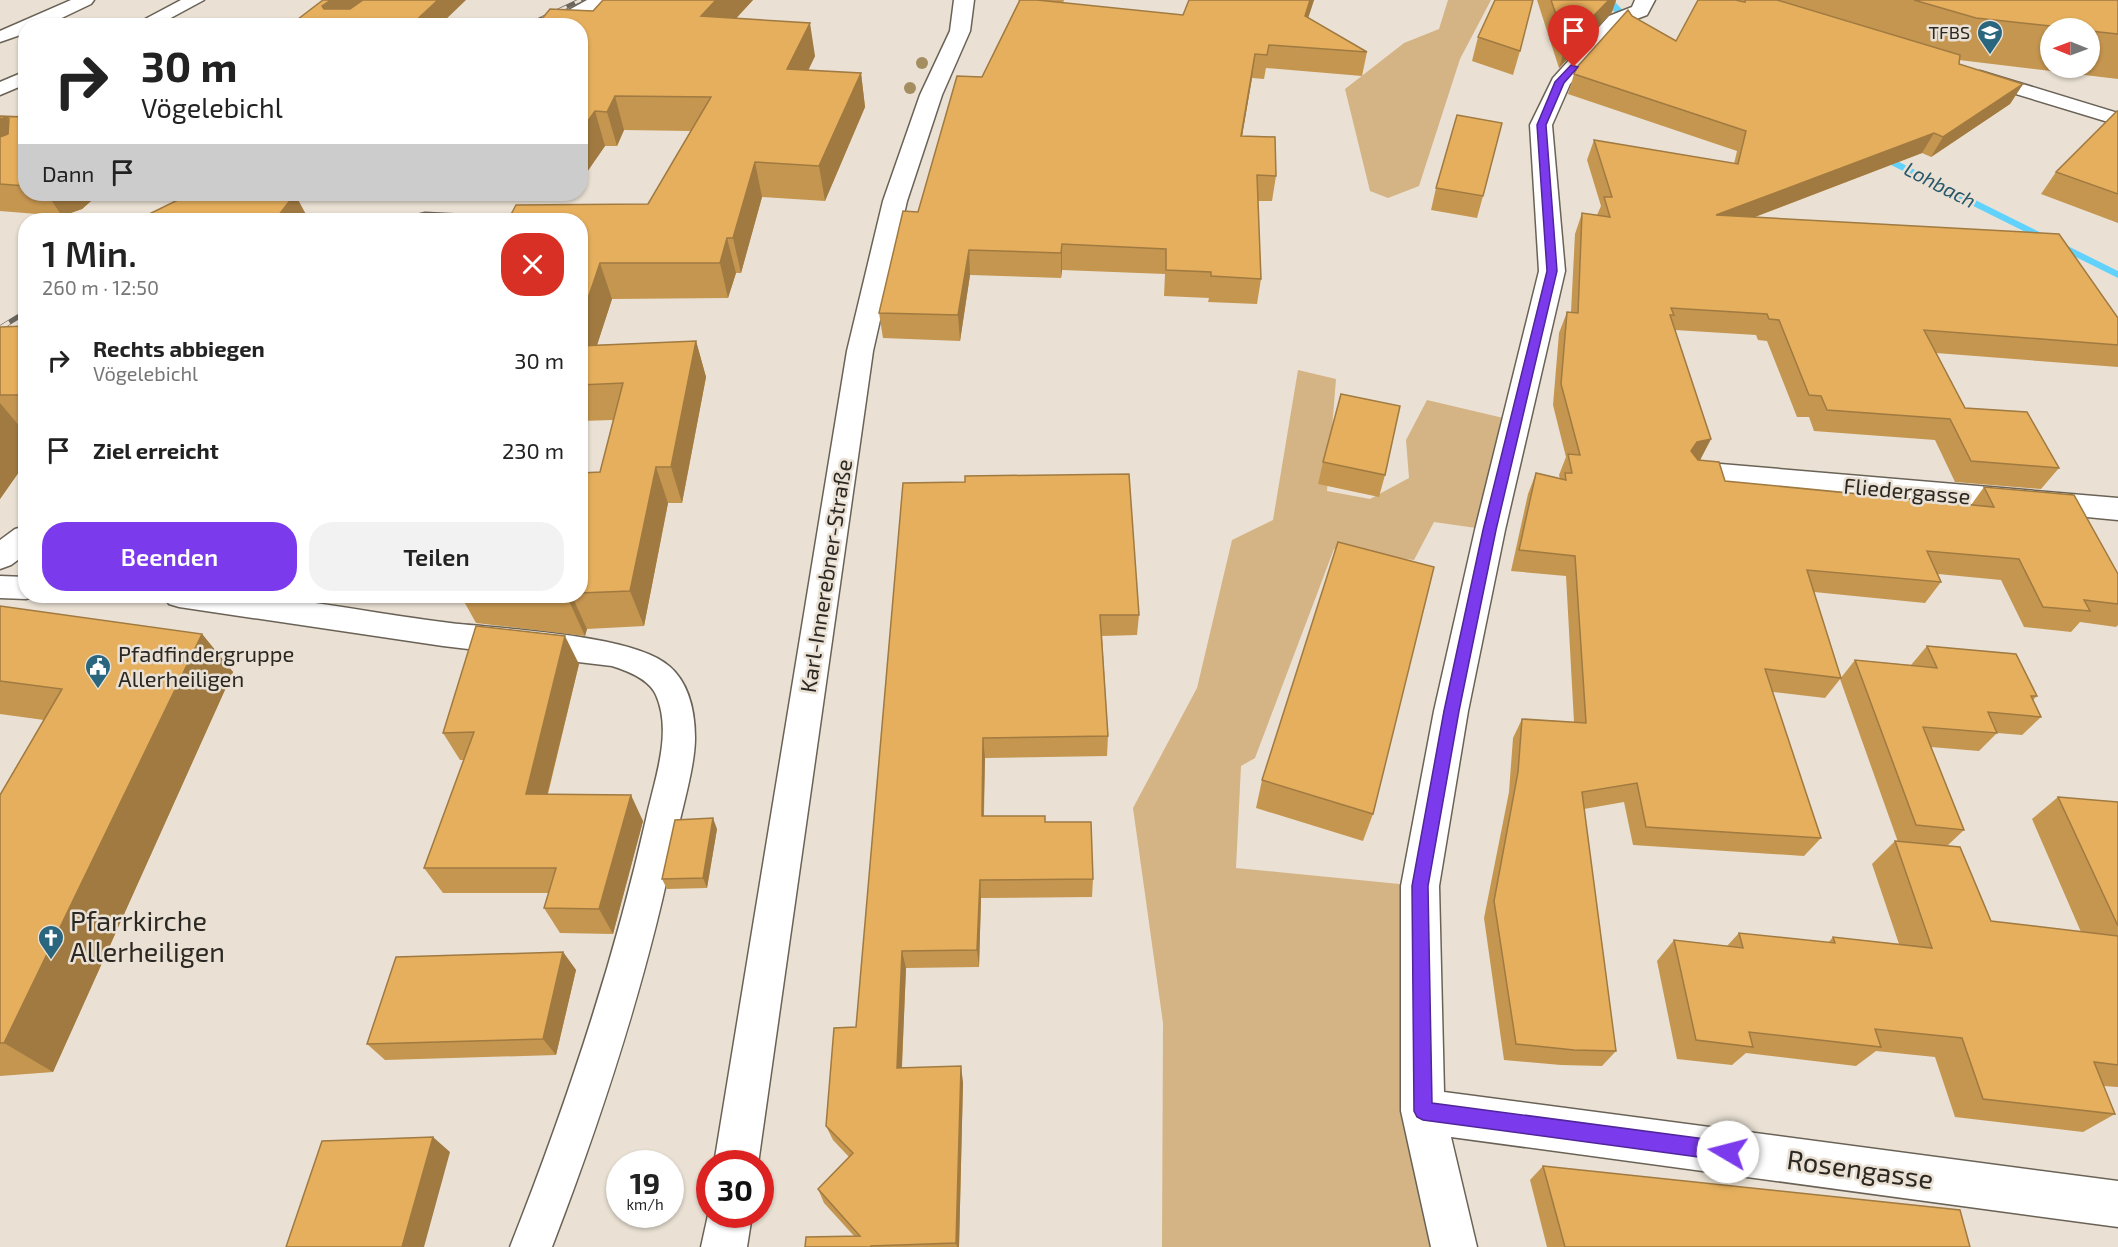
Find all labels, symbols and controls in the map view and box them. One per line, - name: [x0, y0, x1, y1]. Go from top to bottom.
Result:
- pin: [1548, 5, 1599, 67]
- icon: arrive: [1557, 14, 1590, 47]
- school or university icon: TFBS: [1975, 18, 2005, 56]
- north arrow: [2040, 18, 2100, 78]
- map controls: [2040, 18, 2100, 78]
- place label: TFBS: [1929, 21, 1970, 43]
- text: 30 m: [141, 40, 237, 90]
- icon: right: [42, 42, 120, 120]
- text: Vögelebichl: [141, 91, 283, 123]
- icon: arrive: [106, 156, 139, 189]
- water label: Lohbach: [1901, 156, 1980, 212]
- text: Dann: [42, 160, 94, 186]
- text: 1 Min.: [42, 231, 137, 274]
- button: close: [501, 233, 564, 296]
- text: 260 m · 12:50: [42, 275, 159, 299]
- text: Rechts abbiegen: [93, 335, 265, 361]
- icon: right: [42, 344, 75, 377]
- text: 30 m: [514, 347, 564, 373]
- text: Vögelebichl: [93, 361, 198, 385]
- icon: arrive: [42, 434, 75, 467]
- text: Ziel erreicht: [93, 437, 219, 463]
- text: 230 m: [502, 437, 564, 463]
- street label: Karl-Innerebner-Straße: [794, 457, 856, 694]
- street label: Fliedergasse: [1843, 472, 1972, 508]
- button: Beenden: [42, 522, 297, 591]
- button: Teilen: [309, 522, 564, 591]
- place label: Pfadfindergruppe Allerheiligen: [118, 640, 294, 691]
- public building icon: Pfadfindergruppe Allerheiligen: [83, 652, 113, 690]
- place label: Pfarrkirche Allerheiligen: [70, 904, 225, 968]
- church icon: Pfarrkirche Allerheiligen: [36, 923, 66, 961]
- position arrow: [1696, 1120, 1760, 1184]
- street label: Rosengasse: [1785, 1142, 1936, 1195]
- speed limit sign: 30: [696, 1150, 774, 1228]
- text: 19: [630, 1164, 660, 1200]
- text: km/h: [626, 1195, 664, 1213]

